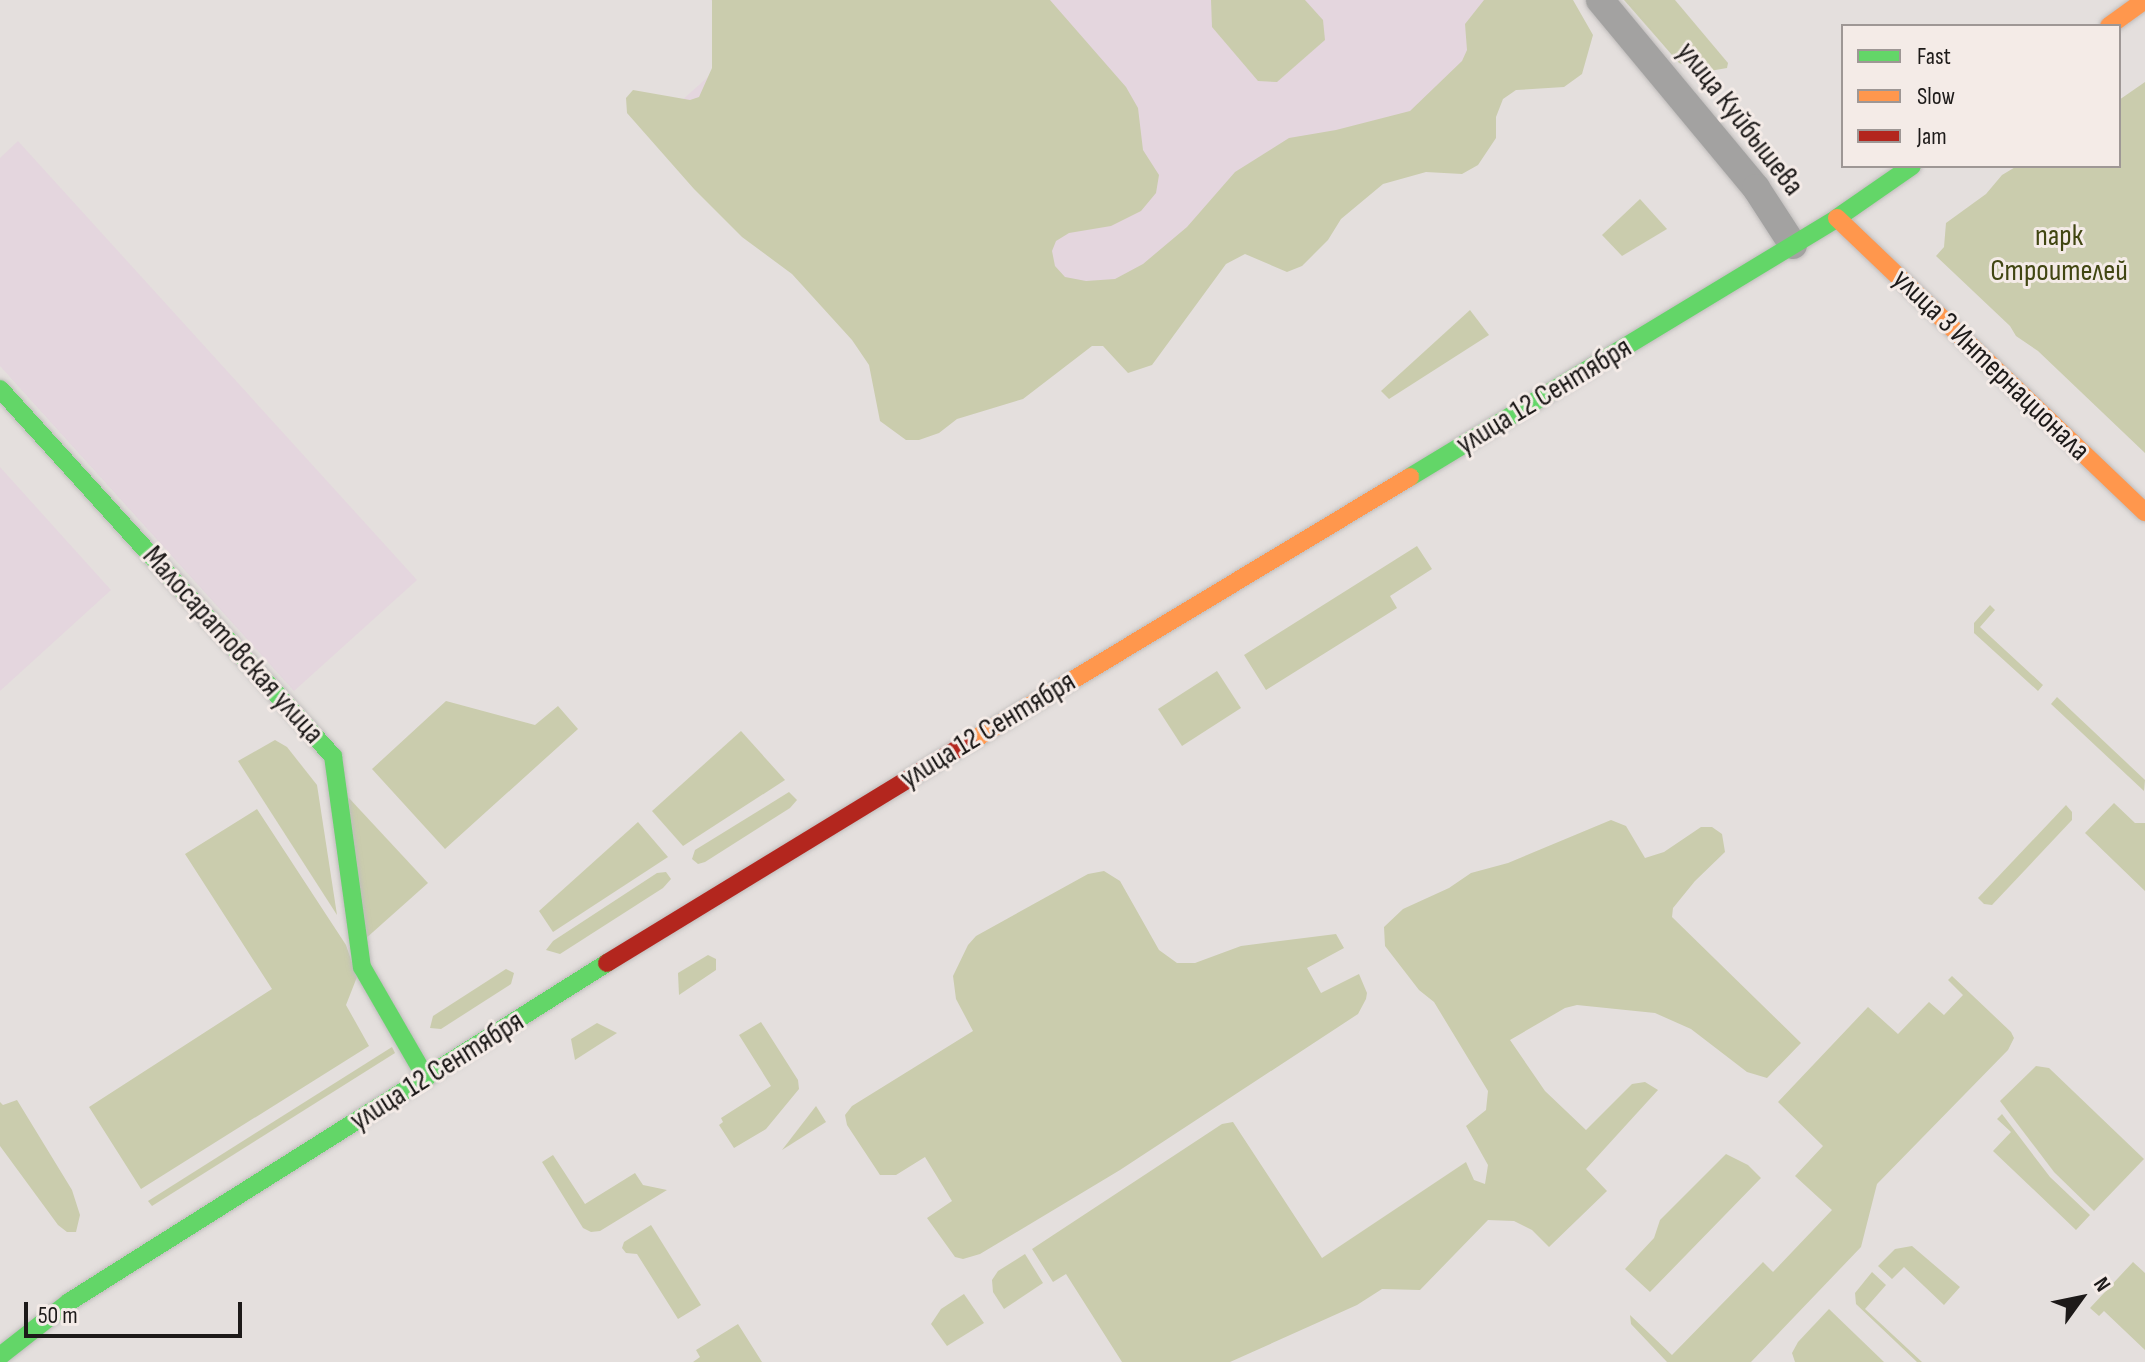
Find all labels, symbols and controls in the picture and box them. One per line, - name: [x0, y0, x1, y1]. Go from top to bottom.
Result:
- legend: [1841, 24, 2121, 168]
- street label: улица Куйбышева: [1669, 35, 1811, 203]
- text: Fast: [1917, 42, 1951, 71]
- text: Slow: [1917, 82, 1955, 111]
- text: Jam: [1917, 122, 1947, 151]
- park label: парк Строителей: [1990, 218, 2128, 288]
- street label: улица 3 Интернационала: [1885, 262, 2097, 468]
- street label: улица 12 Сентября: [1450, 330, 1638, 462]
- street label: Малосаратовская улица: [135, 539, 331, 751]
- street label: улица 12 Сентября: [894, 664, 1082, 796]
- street label: улица 12 Сентября: [344, 1003, 530, 1139]
- north arrow: [2041, 1258, 2121, 1338]
- text: N: [2087, 1272, 2116, 1297]
- scale bar: [28, 1286, 246, 1336]
- text: 50 m: [38, 1301, 78, 1330]

